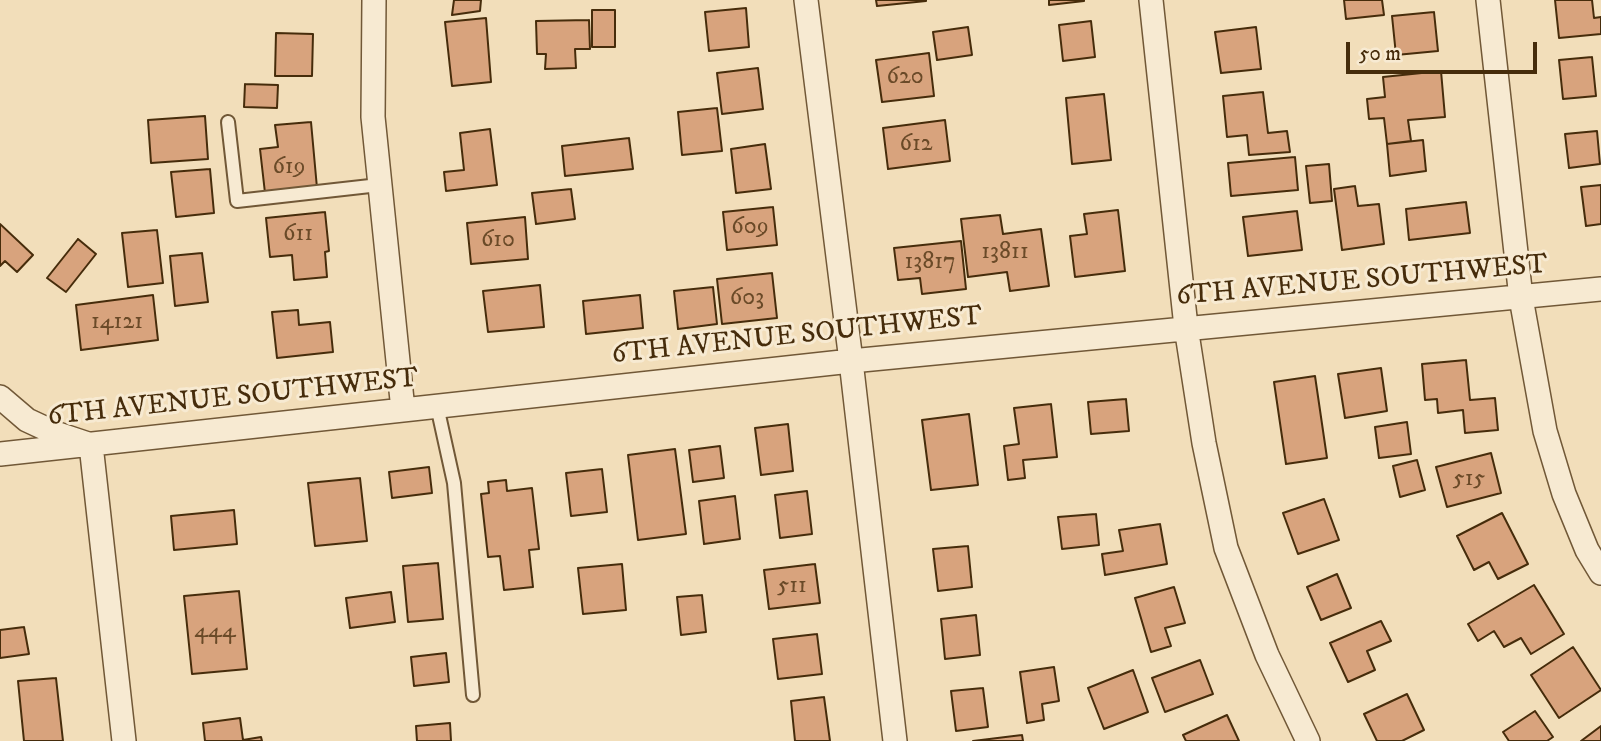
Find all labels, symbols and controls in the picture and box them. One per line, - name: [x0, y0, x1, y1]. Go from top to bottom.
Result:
- scale bar: [1349, 28, 1540, 72]
- text: 50 m: [1359, 41, 1401, 67]
- house number: 620: [886, 64, 924, 92]
- house number: 612: [900, 131, 932, 159]
- house number: 619: [272, 154, 306, 182]
- house number: 609: [731, 214, 769, 242]
- house number: 611: [283, 221, 313, 249]
- house number: 610: [481, 227, 515, 255]
- house number: 13811: [981, 239, 1029, 267]
- house number: 13817: [904, 249, 956, 277]
- street label: 6TH AVENUE SOUTHWEST: [1175, 249, 1549, 315]
- house number: 603: [730, 285, 764, 313]
- street label: 6TH AVENUE SOUTHWEST: [610, 301, 984, 373]
- house number: 14121: [91, 309, 143, 337]
- street label: 6TH AVENUE SOUTHWEST: [46, 363, 420, 435]
- house number: 515: [1453, 466, 1485, 494]
- house number: 511: [777, 573, 807, 601]
- house number: 444: [194, 618, 236, 646]

